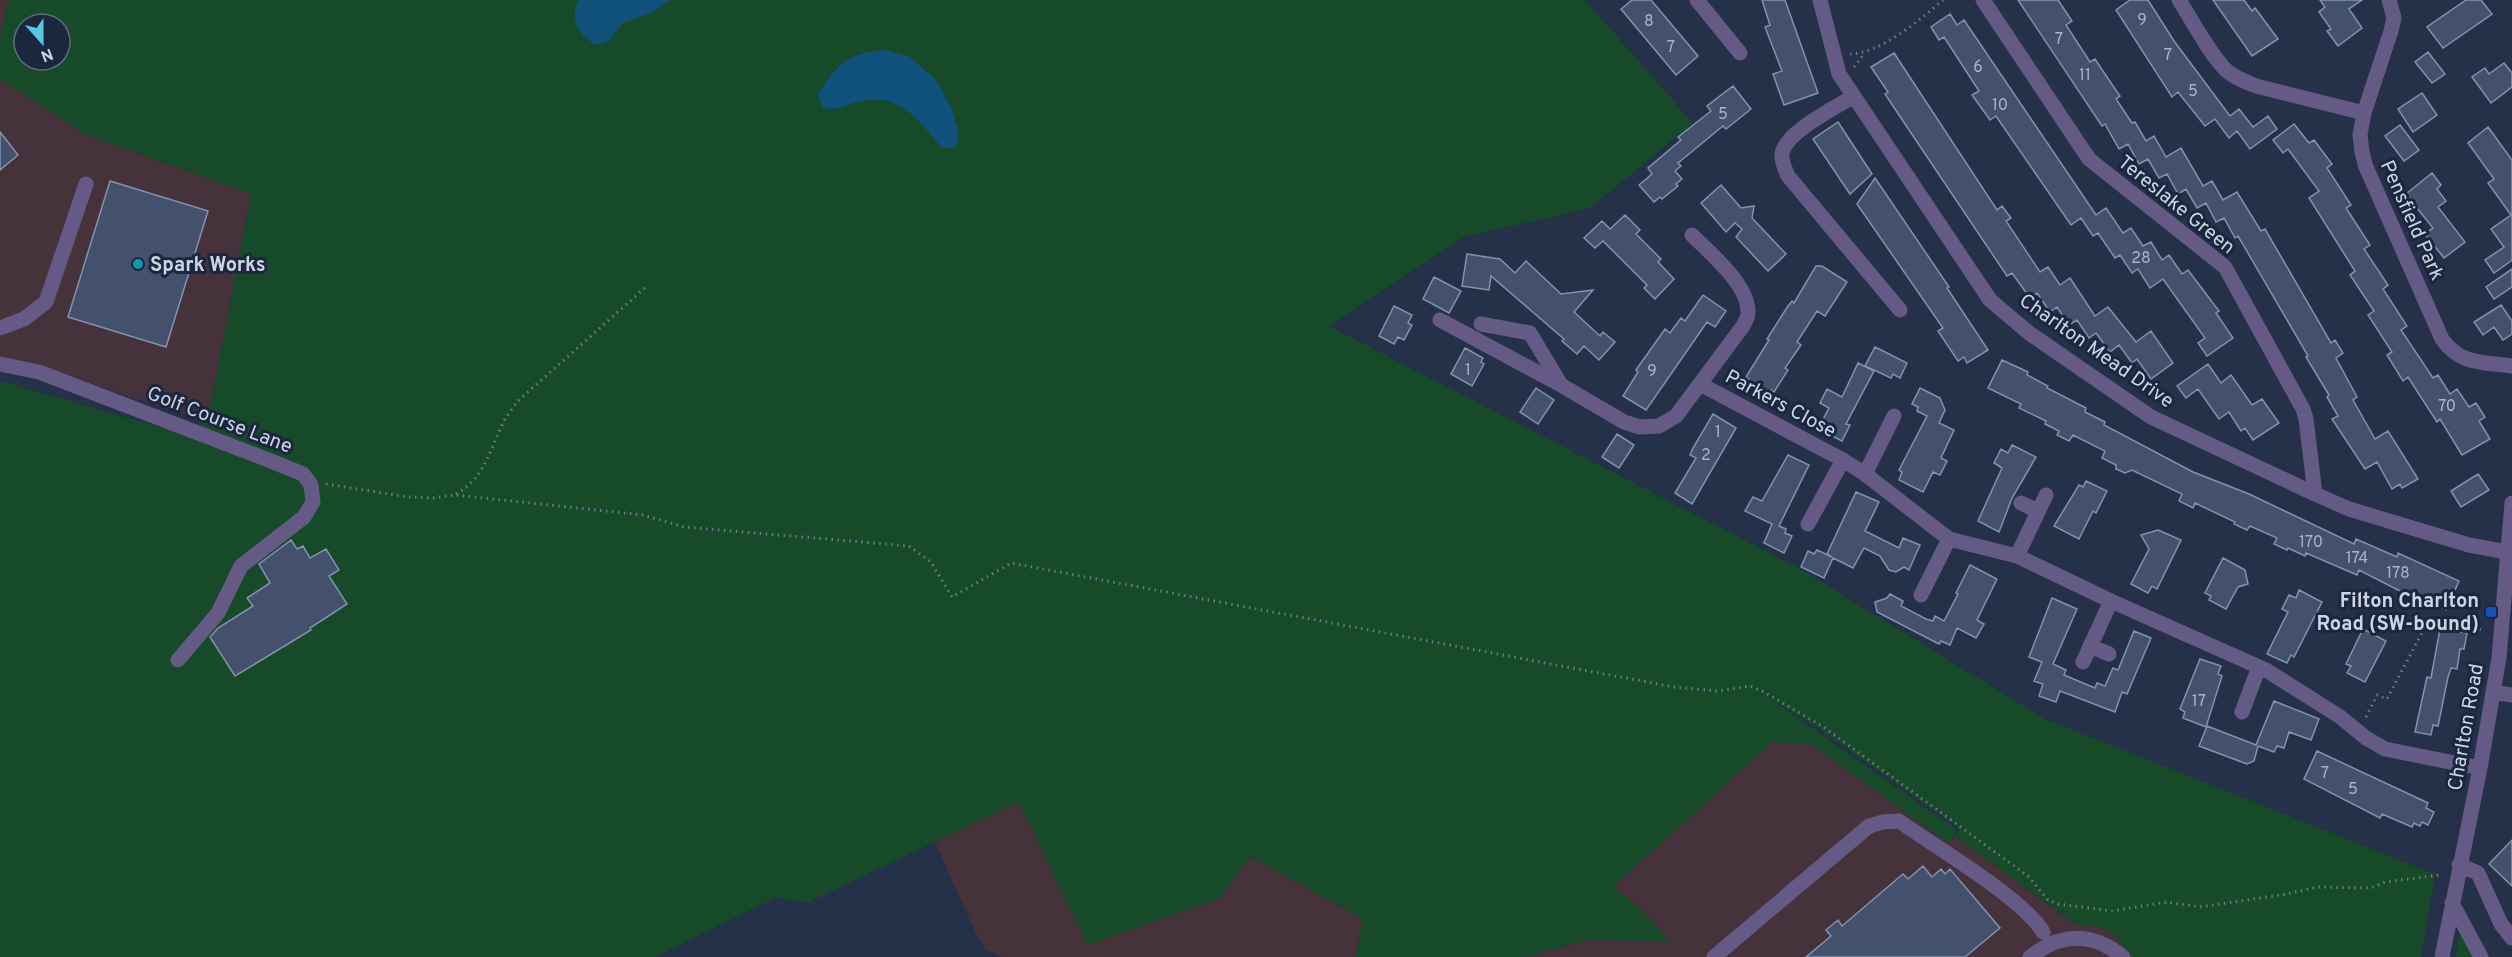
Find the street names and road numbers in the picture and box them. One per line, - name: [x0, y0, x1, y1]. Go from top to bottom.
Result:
- street label: Tereslake Green: [2112, 150, 2240, 261]
- street label: Pensfield Park: [2373, 157, 2449, 285]
- street label: Charlton Mead Drive: [2013, 288, 2178, 415]
- street label: Parkers Close: [1720, 365, 1840, 445]
- street label: Golf Course Lane: [143, 381, 296, 461]
- street label: Charlton Road: [2443, 662, 2491, 793]

